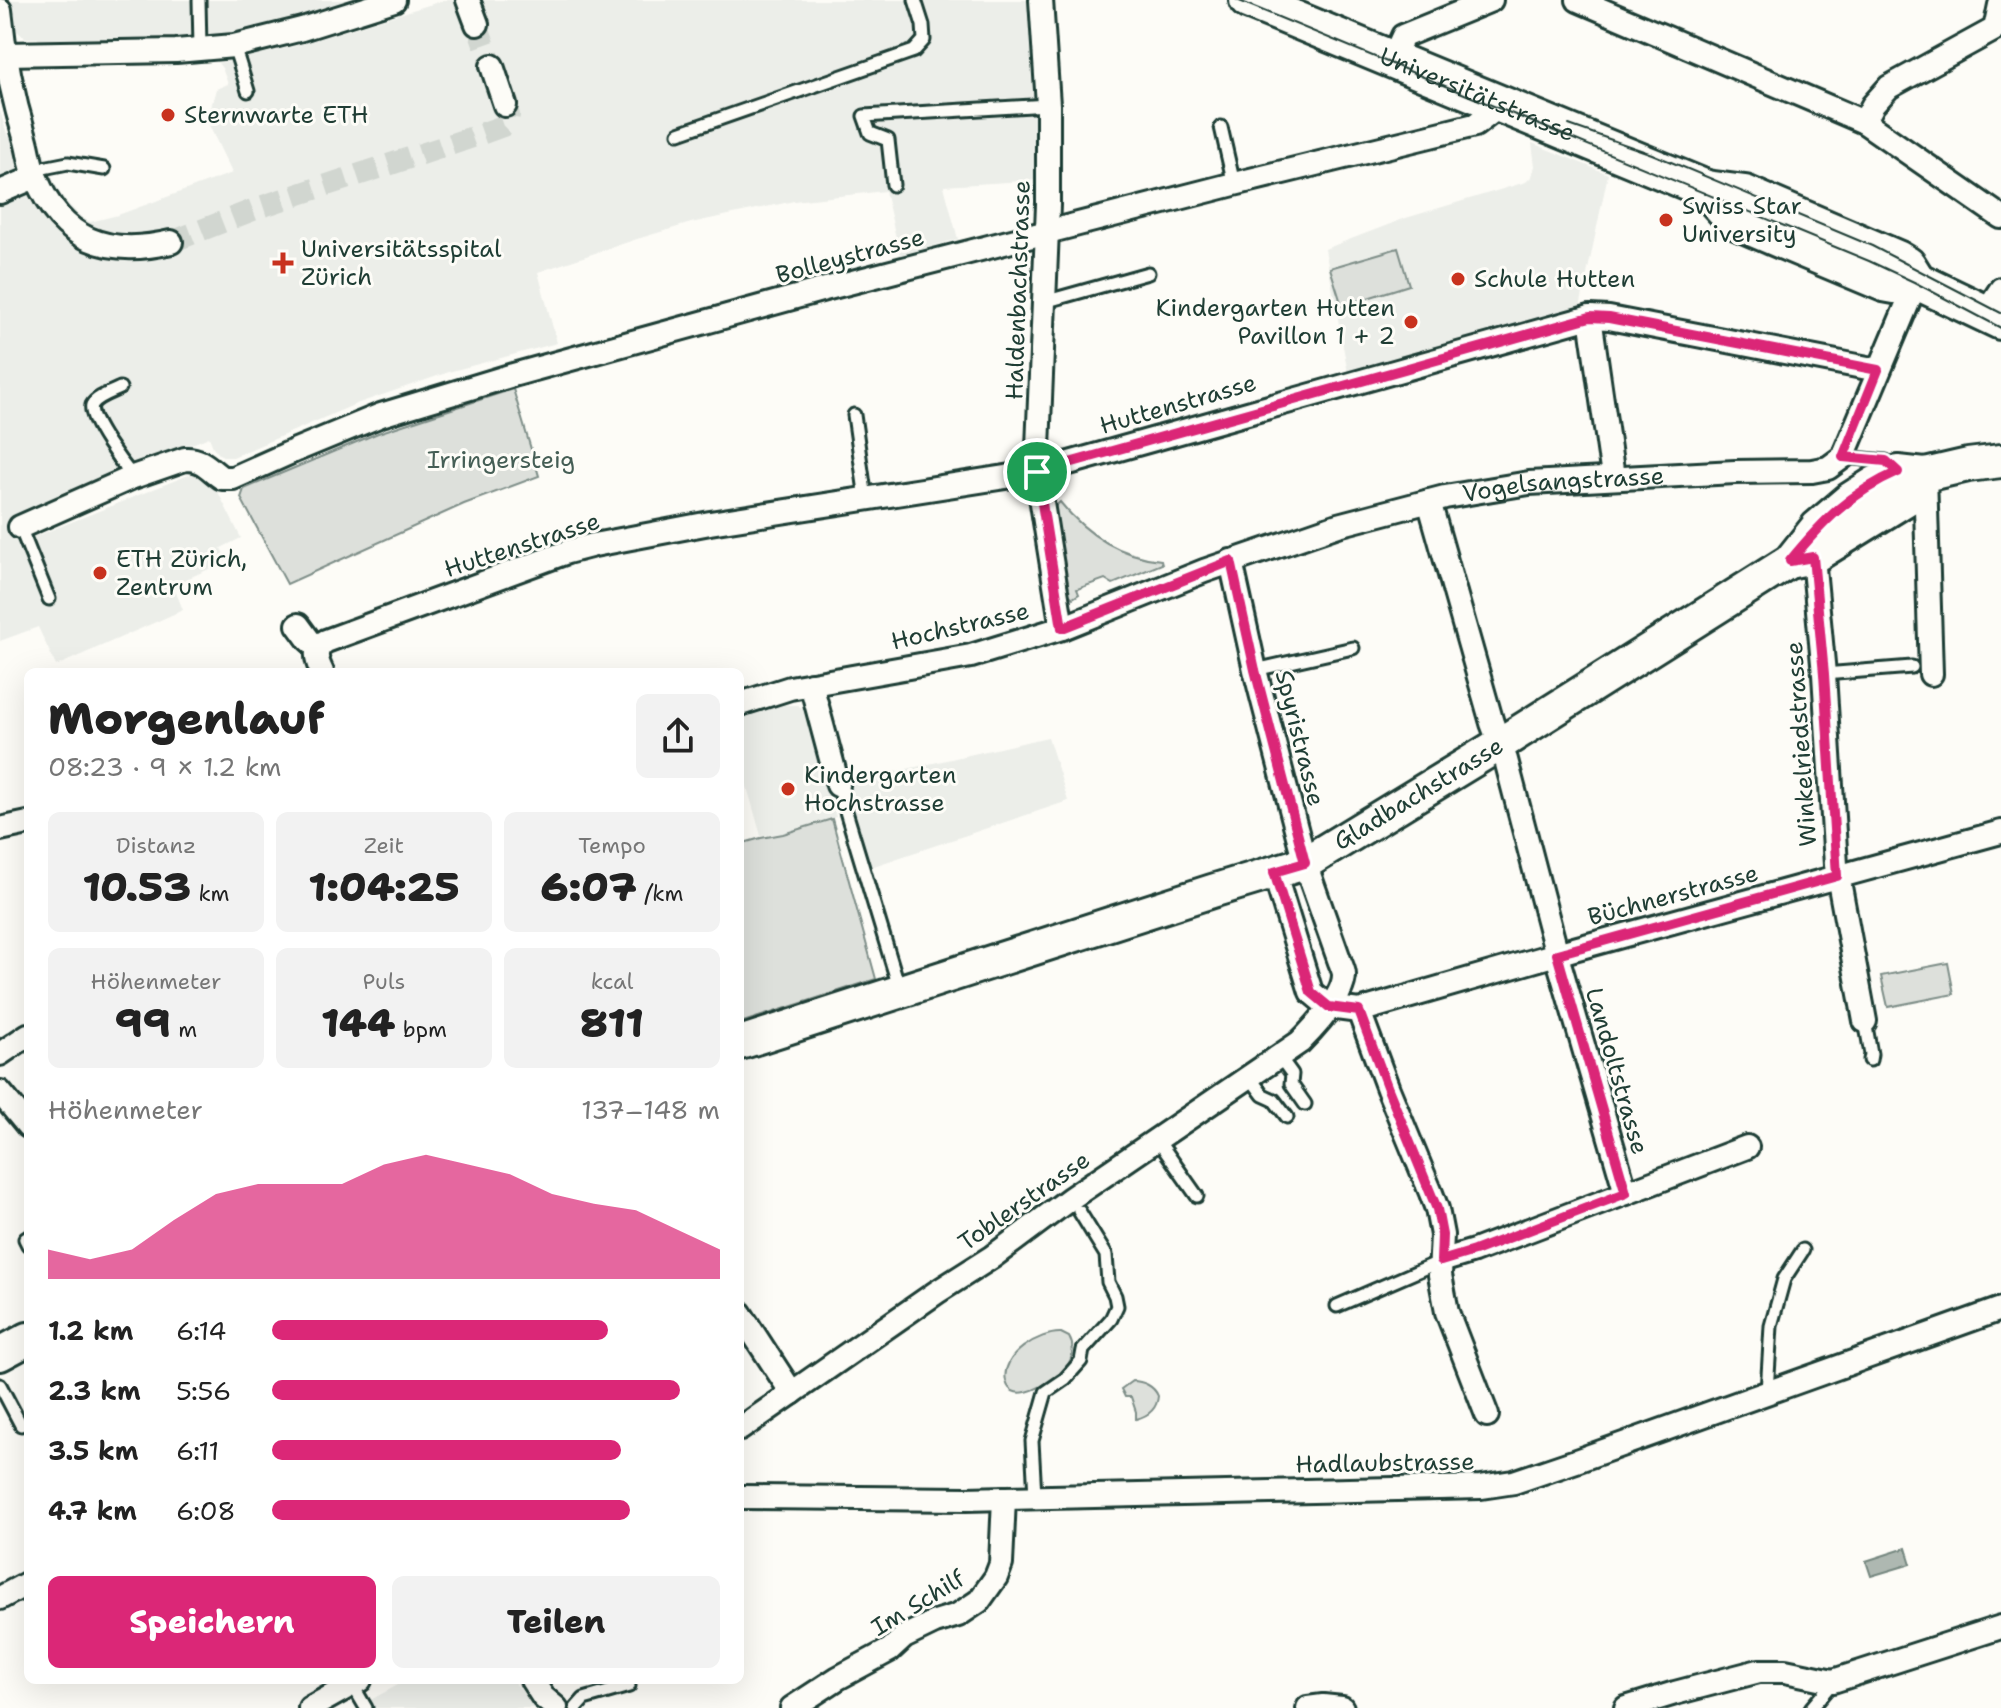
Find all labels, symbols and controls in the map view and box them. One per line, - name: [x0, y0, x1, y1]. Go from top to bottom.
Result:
- street label: Universitätstrasse: [1375, 40, 1580, 149]
- place label: Sternwarte ETH: [184, 99, 368, 131]
- marker: Sternwarte ETH: [159, 106, 177, 124]
- street label: Haldenbachstrasse: [998, 180, 1038, 400]
- place label: Swiss Star University: [1682, 190, 1802, 250]
- marker: Swiss Star University: [1657, 211, 1675, 229]
- street label: Bolleystrasse: [772, 221, 928, 291]
- place label: Universitätsspital Zürich: [301, 233, 502, 293]
- marker: Universitätsspital Zürich: [272, 252, 294, 274]
- place label: Schule Hutten: [1474, 263, 1635, 295]
- marker: Schule Hutten: [1449, 270, 1467, 288]
- place label: Kindergarten Hutten Pavillon 1 + 2: [1155, 292, 1395, 352]
- marker: Kindergarten Hutten Pavillon 1 + 2: [1402, 313, 1420, 331]
- street label: Huttenstrasse: [1096, 366, 1260, 442]
- pin: [1003, 438, 1071, 506]
- park label: Irringersteig: [427, 444, 575, 476]
- icon: arrive: [1015, 450, 1059, 494]
- street label: Vogelsangstrasse: [1460, 460, 1665, 510]
- street label: Huttenstrasse: [440, 505, 604, 585]
- place label: ETH Zürich, Zentrum: [116, 543, 247, 603]
- marker: ETH Zürich, Zentrum: [91, 564, 109, 582]
- street label: Hochstrasse: [888, 595, 1032, 657]
- street label: Winkelriedstrasse: [1778, 640, 1824, 848]
- street label: Spyristrasse: [1268, 667, 1332, 809]
- text: Morgenlauf: [48, 689, 325, 748]
- button: share: [636, 694, 720, 778]
- street label: Gladbachstrasse: [1328, 730, 1509, 858]
- text: 08:23 · 9 × 1.2 km: [48, 749, 282, 784]
- place label: Kindergarten Hochstrasse: [804, 759, 956, 819]
- marker: Kindergarten Hochstrasse: [779, 780, 797, 798]
- text: Distanz: [116, 831, 196, 860]
- text: Zeit: [364, 831, 404, 860]
- text: Tempo: [578, 831, 646, 860]
- street label: Büchnerstrasse: [1584, 857, 1762, 933]
- text: 10.53: [82, 860, 191, 914]
- text: 1:04:25: [308, 860, 460, 914]
- text: 6:07: [541, 860, 637, 914]
- text: km: [191, 879, 230, 908]
- text: /km: [637, 879, 683, 908]
- text: Höhenmeter: [91, 967, 221, 996]
- text: Puls: [363, 967, 405, 996]
- text: kcal: [591, 967, 633, 996]
- street label: Landoltstrasse: [1578, 984, 1656, 1158]
- text: 99: [115, 996, 171, 1050]
- text: 144: [321, 996, 395, 1050]
- text: 811: [580, 996, 644, 1050]
- text: m: [171, 1015, 197, 1044]
- text: bpm: [395, 1015, 447, 1044]
- text: Höhenmeter: [48, 1092, 203, 1127]
- text: 137–148 m: [581, 1092, 720, 1127]
- street label: Toblerstrasse: [952, 1144, 1096, 1258]
- text: 1.2 km: [48, 1313, 133, 1348]
- text: 6:14: [176, 1313, 226, 1348]
- text: 2.3 km: [48, 1373, 141, 1408]
- text: 5:56: [176, 1373, 231, 1408]
- text: 3.5 km: [48, 1433, 139, 1468]
- text: 6:11: [176, 1433, 219, 1468]
- street label: Hadlaubstrasse: [1295, 1445, 1475, 1481]
- text: 4.7 km: [48, 1493, 137, 1528]
- text: 6:08: [176, 1493, 236, 1528]
- street label: Im Schilf: [865, 1562, 972, 1643]
- button: Speichern: [48, 1576, 376, 1668]
- button: Teilen: [392, 1576, 720, 1668]

